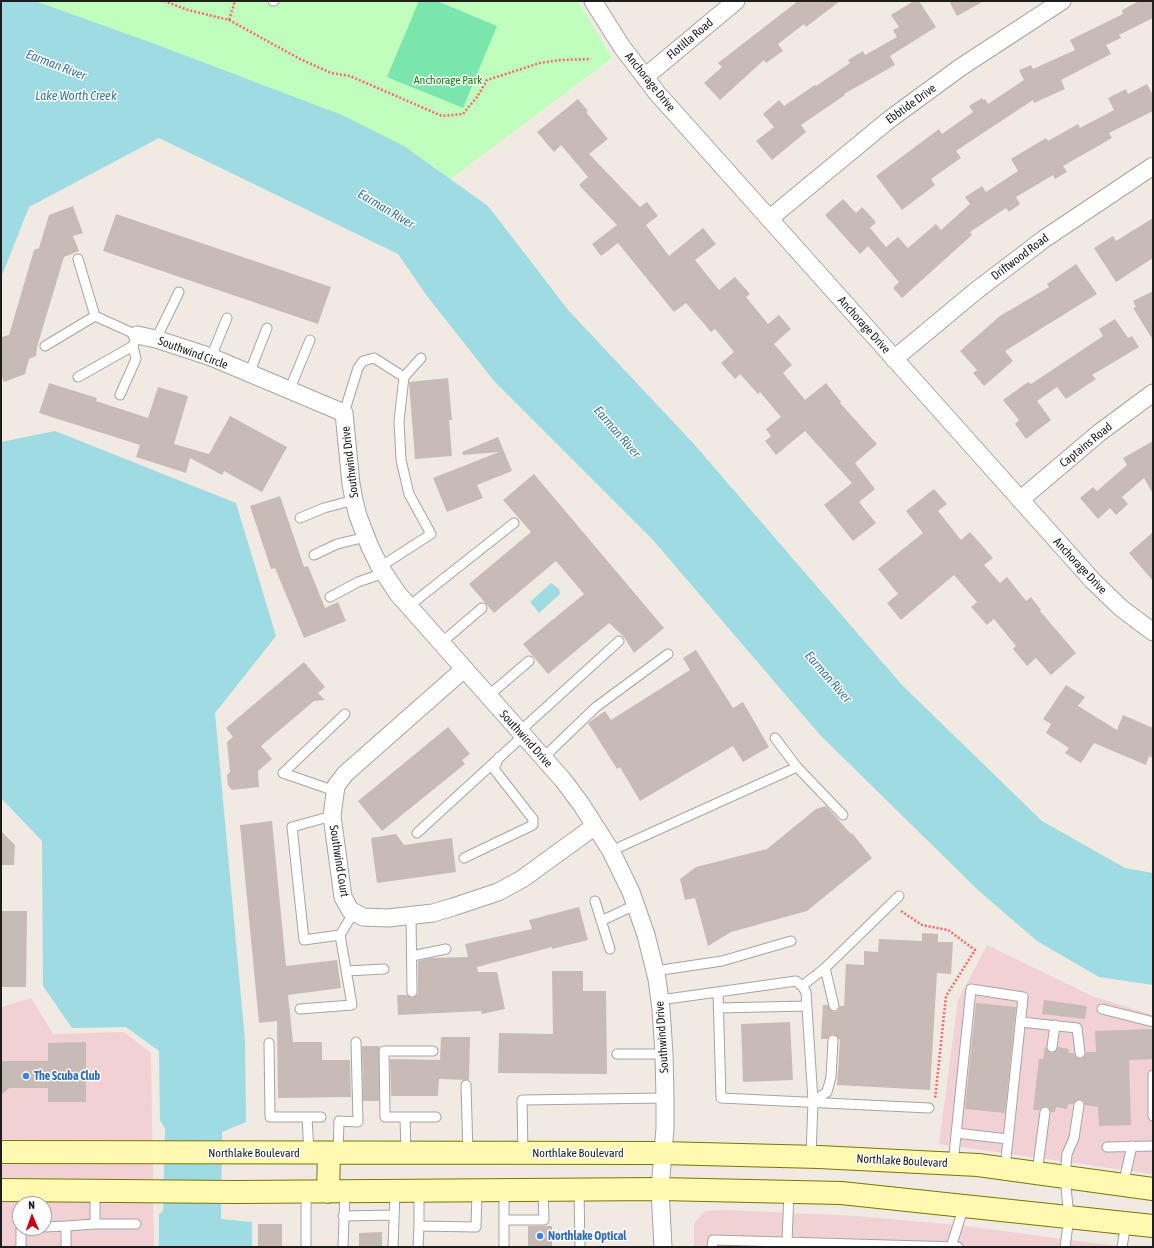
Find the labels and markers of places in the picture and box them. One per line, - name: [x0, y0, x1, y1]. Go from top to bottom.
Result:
- place label: The Scuba Club: [34, 1069, 100, 1083]
- marker: The Scuba Club: [21, 1071, 31, 1081]
- place label: Northlake Optical: [548, 1229, 626, 1243]
- marker: Northlake Optical: [535, 1231, 545, 1241]

